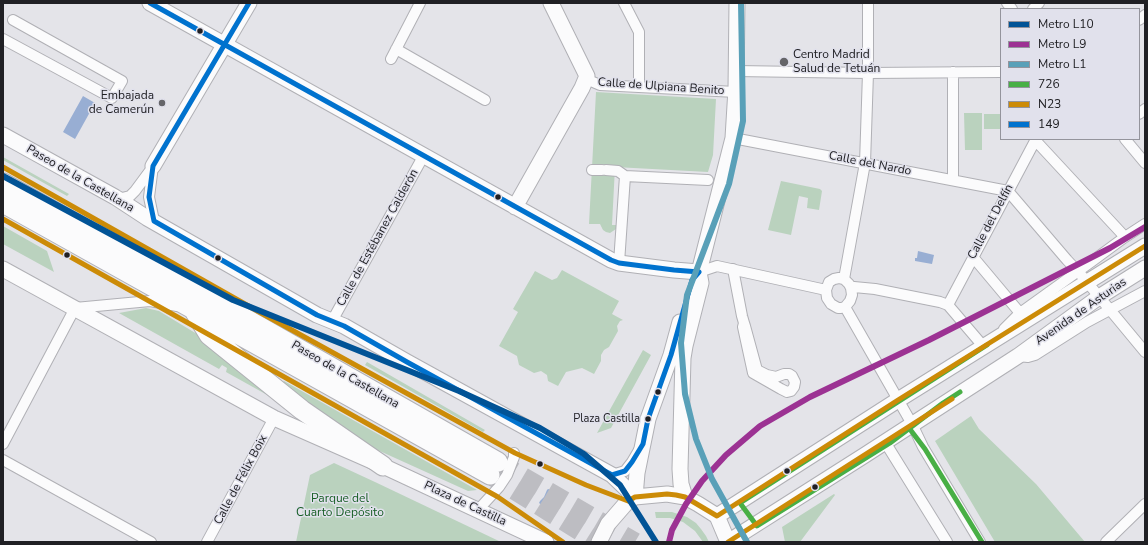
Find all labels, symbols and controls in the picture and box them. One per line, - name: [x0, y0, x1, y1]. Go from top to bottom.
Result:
- legend: [1000, 8, 1140, 140]
- text: Metro L10: [1038, 16, 1094, 32]
- unlabelled marker: [195, 26, 205, 36]
- text: Metro L9: [1038, 36, 1087, 52]
- place label: Centro Madrid Salud de Tetuán: [793, 48, 880, 76]
- marker: Centro Madrid Salud de Tetuán: [778, 56, 790, 68]
- text: Metro L1: [1038, 56, 1087, 72]
- street label: Calle de Ulpiana Benito: [597, 75, 725, 99]
- text: 726: [1038, 76, 1060, 92]
- place label: Embajada de Camerún: [89, 89, 154, 117]
- text: N23: [1038, 96, 1061, 112]
- marker: Embajada de Camerún: [157, 98, 167, 108]
- text: 149: [1038, 116, 1060, 132]
- street label: Paseo de la Castellana: [24, 142, 136, 216]
- street label: Calle del Nardo: [827, 149, 913, 179]
- street label: Calle de Estébanez Calderón: [334, 167, 422, 309]
- street label: Calle del Delfín: [965, 182, 1017, 262]
- unlabelled marker: [493, 192, 503, 202]
- unlabelled marker: [62, 250, 72, 260]
- unlabelled marker: [213, 253, 223, 263]
- street label: Avenida de Asturias: [1033, 275, 1129, 349]
- street label: Paseo de la Castellana: [289, 338, 401, 412]
- unlabelled marker: [653, 387, 663, 397]
- place label: Plaza Castilla: [573, 412, 640, 426]
- marker: Plaza Castilla: [643, 414, 653, 424]
- street label: Calle de Félix Boix: [211, 433, 271, 527]
- unlabelled marker: [535, 459, 545, 469]
- unlabelled marker: [782, 466, 792, 476]
- street label: Plaza de Castilla: [421, 479, 509, 529]
- unlabelled marker: [810, 482, 820, 492]
- park label: Parque del Cuarto Depósito: [296, 492, 384, 520]

